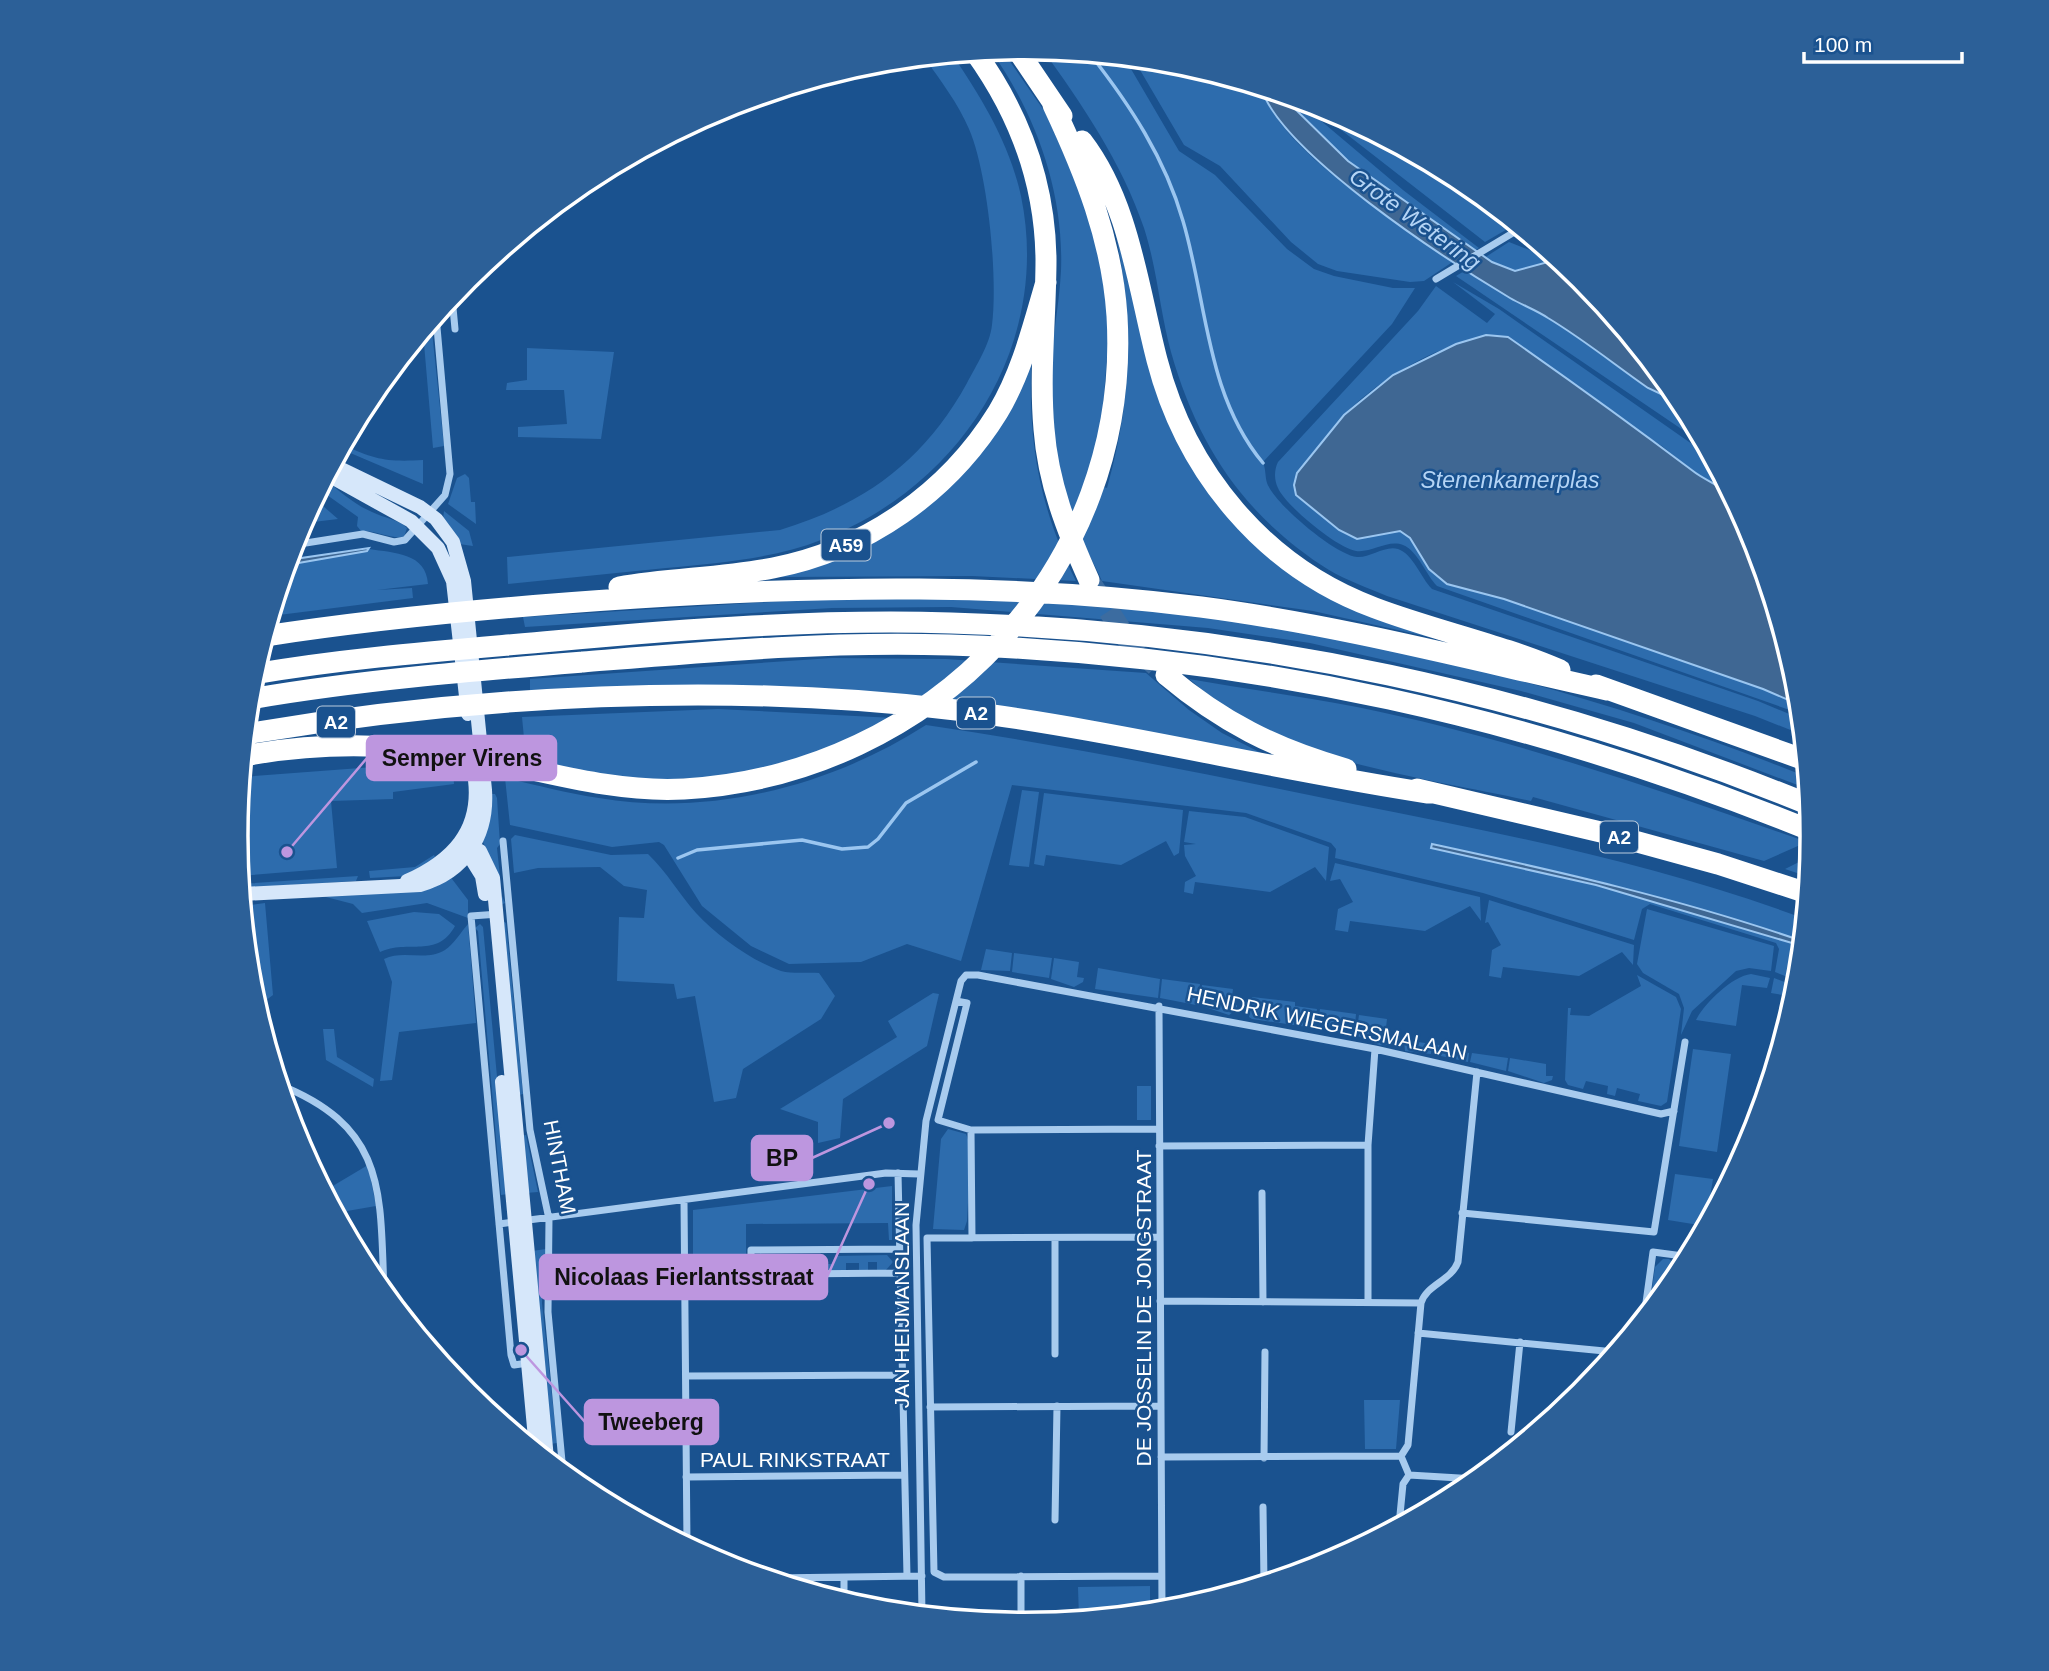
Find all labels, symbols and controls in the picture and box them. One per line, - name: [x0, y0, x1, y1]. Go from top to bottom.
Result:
- scale bar: [1804, 21, 1962, 65]
- text: 100 m: [1814, 33, 1872, 56]
- water label: Grote Wetering: [1344, 163, 1486, 275]
- water label: Stenenkamerplas: [1421, 467, 1600, 493]
- road number: A59: [822, 530, 870, 560]
- road number: A2: [957, 698, 995, 728]
- road number: A2: [317, 706, 355, 737]
- callout: Semper Virens: [367, 736, 556, 780]
- text: Semper Virens: [382, 745, 542, 771]
- road number: A2: [1600, 822, 1638, 852]
- street label: HENDRIK WIEGERSMALAAN: [1185, 982, 1469, 1064]
- street label: HINTHAM: [540, 1118, 580, 1216]
- callout: BP: [752, 1136, 812, 1180]
- text: BP: [766, 1145, 798, 1171]
- street label: DE JOSSELIN DE JONGSTRAAT: [1132, 1149, 1155, 1467]
- street label: JAN HEIJMANSLAAN: [890, 1202, 913, 1408]
- callout: Nicolaas Fierlantsstraat: [540, 1255, 827, 1299]
- text: Nicolaas Fierlantsstraat: [554, 1264, 814, 1290]
- callout: Tweeberg: [585, 1400, 718, 1444]
- text: Tweeberg: [598, 1409, 704, 1435]
- street label: PAUL RINKSTRAAT: [700, 1448, 890, 1471]

